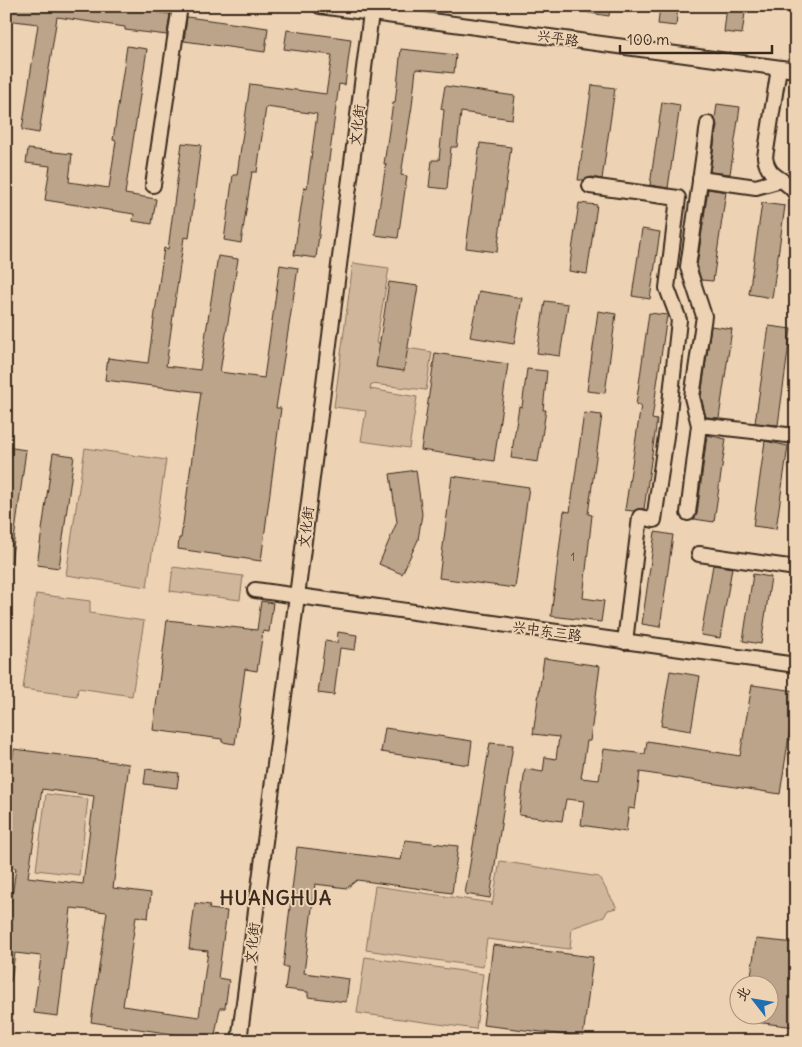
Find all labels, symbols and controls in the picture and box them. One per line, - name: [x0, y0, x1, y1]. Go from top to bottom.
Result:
- scale bar: [620, 22, 772, 54]
- street label: 兴平路: [536, 26, 580, 50]
- text: 100 m: [627, 30, 669, 49]
- street label: 文化街: [346, 103, 368, 147]
- street label: 文化街: [295, 505, 317, 549]
- house number: 1: [571, 550, 575, 564]
- street label: 兴中东三路: [511, 617, 583, 645]
- district label: HUANGHUA: [220, 886, 332, 910]
- street label: 文化街: [241, 921, 263, 965]
- north arrow: [730, 974, 780, 1024]
- text: 北: [732, 983, 754, 1004]

